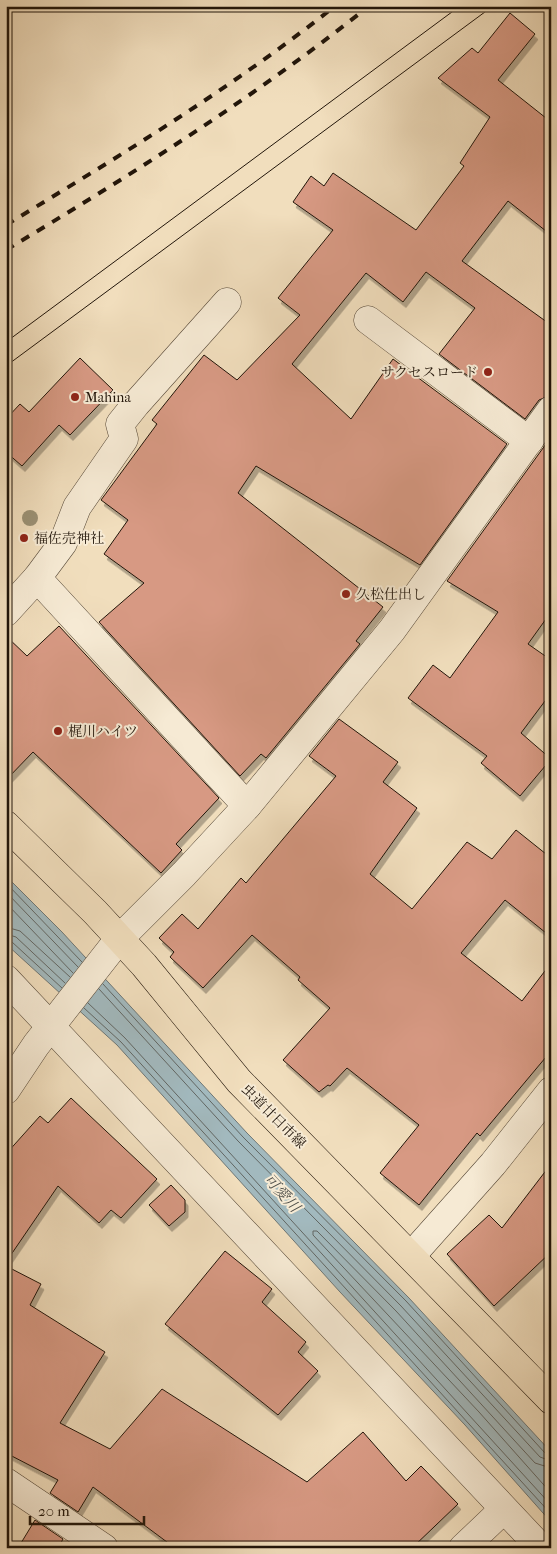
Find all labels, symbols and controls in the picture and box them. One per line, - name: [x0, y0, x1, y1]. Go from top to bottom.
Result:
- place label: サクセスロード: [381, 364, 478, 381]
- marker: サクセスロード: [482, 366, 494, 378]
- place label: Mahina: [85, 389, 131, 406]
- marker: Mahina: [69, 391, 81, 403]
- place label: 福佐売神社: [34, 530, 104, 547]
- marker: 福佐売神社: [18, 532, 30, 544]
- place label: 久松仕出し: [356, 586, 426, 603]
- marker: 久松仕出し: [340, 588, 352, 600]
- place label: 梶川ハイツ: [68, 723, 138, 740]
- marker: 梶川ハイツ: [52, 725, 64, 737]
- street label: 虫道廿日市線: [238, 1081, 309, 1152]
- water label: 可愛川: [260, 1170, 305, 1217]
- scale bar: [30, 1494, 144, 1526]
- text: 20 m: [38, 1502, 70, 1520]

